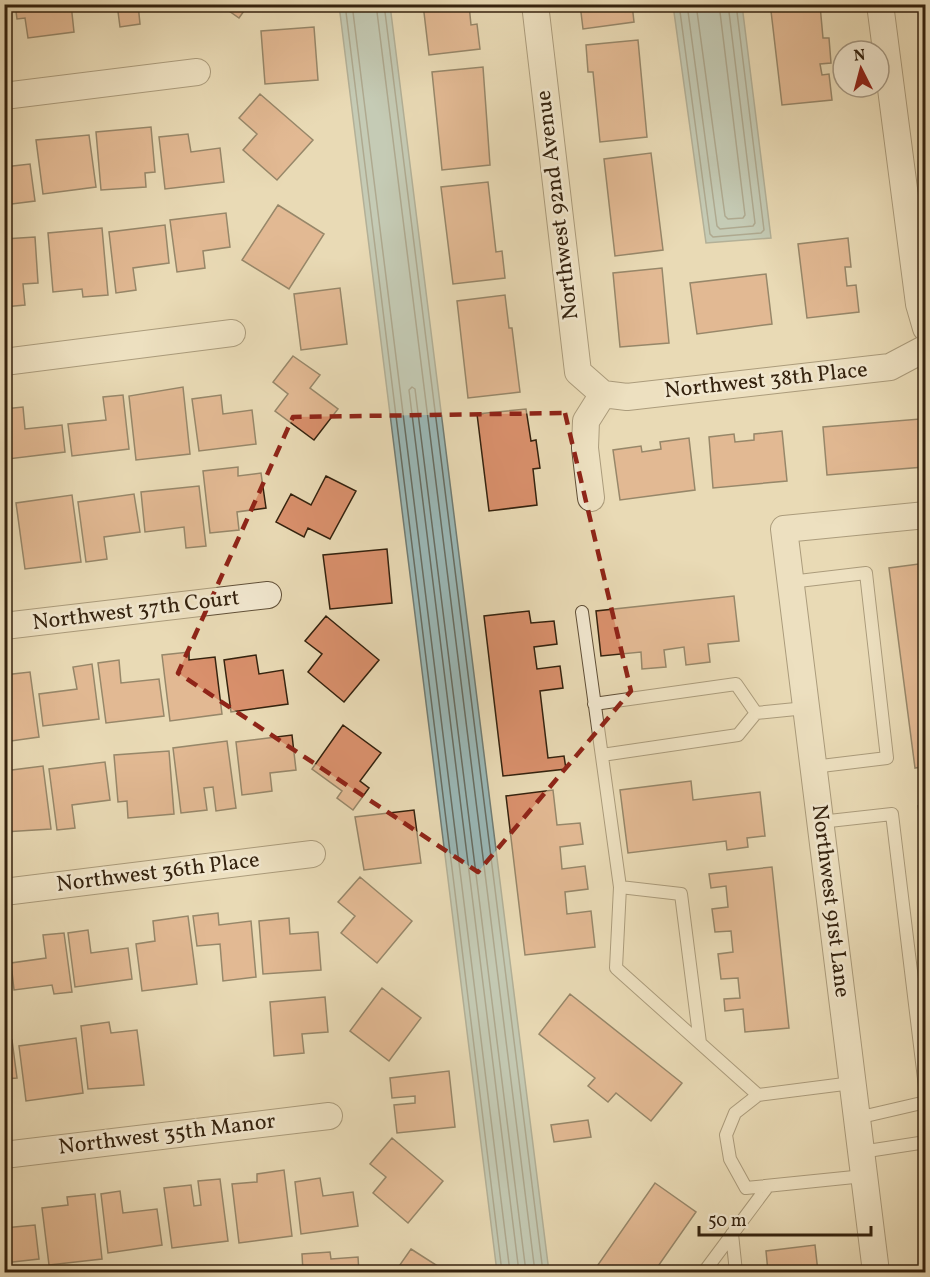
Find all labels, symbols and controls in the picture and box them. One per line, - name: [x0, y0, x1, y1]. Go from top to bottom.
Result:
- north arrow: [831, 39, 891, 99]
- text: N: [853, 44, 867, 68]
- street label: Northwest 92nd Avenue: [529, 88, 587, 322]
- street label: Northwest 38th Place: [663, 355, 869, 407]
- street label: Northwest 37th Court: [31, 583, 242, 639]
- street label: Northwest 91st Lane: [803, 803, 857, 999]
- street label: Northwest 36th Place: [55, 845, 261, 901]
- street label: Northwest 35th Manor: [57, 1106, 277, 1164]
- scale bar: [699, 1199, 872, 1237]
- text: 50 m: [708, 1209, 747, 1234]

